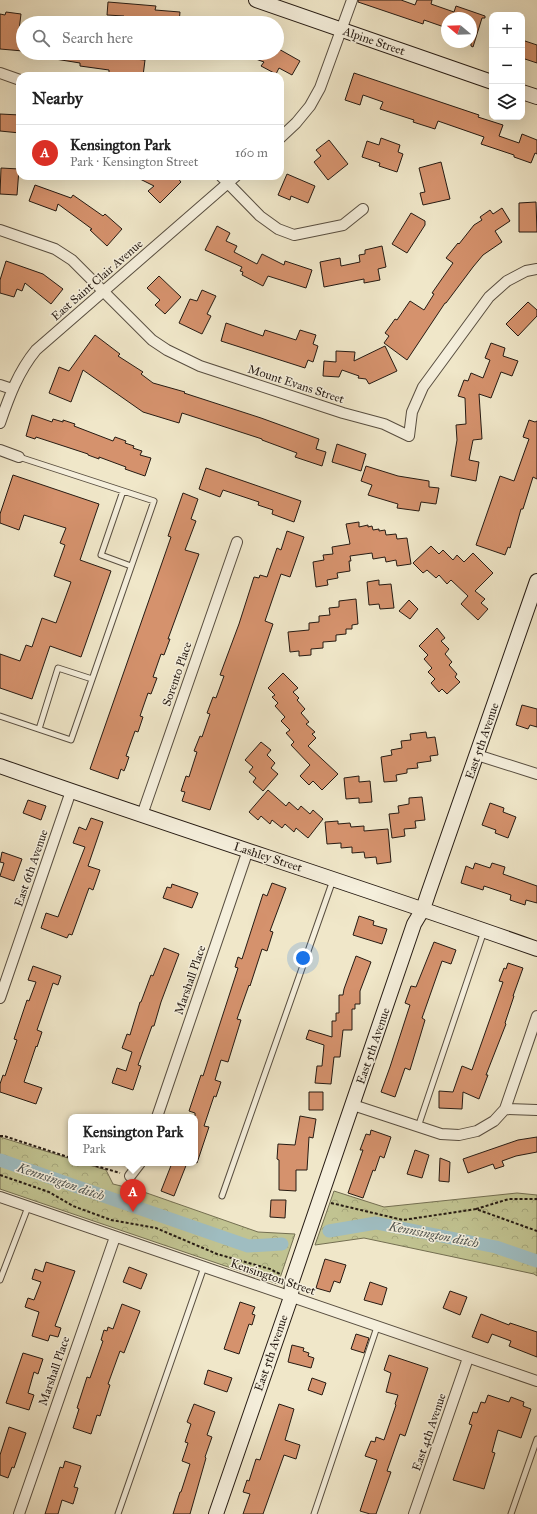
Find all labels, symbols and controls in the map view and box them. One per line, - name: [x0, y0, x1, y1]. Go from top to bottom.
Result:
- north arrow: [441, 12, 477, 48]
- map controls: [489, 12, 525, 120]
- button: +: [489, 12, 525, 48]
- search box: [16, 16, 284, 60]
- street label: Alpine Street: [340, 24, 407, 58]
- icon: search: [30, 27, 52, 49]
- text: Search here: [62, 29, 133, 47]
- button: −: [489, 48, 525, 84]
- button: layers: [489, 84, 525, 120]
- text: Nearby: [32, 88, 83, 109]
- text: Kensington Park: [70, 136, 171, 154]
- text: A: [41, 145, 49, 161]
- text: 160 m: [235, 145, 268, 161]
- text: Park · Kensington Street: [70, 154, 198, 170]
- street label: East Saint Clair Avenue: [49, 237, 145, 323]
- street label: Mount Evans Street: [246, 362, 347, 406]
- street label: Sorento Place: [159, 640, 195, 708]
- street label: East 5th Avenue: [462, 701, 502, 781]
- street label: East 6th Avenue: [11, 828, 51, 908]
- street label: Lashley Street: [232, 839, 305, 875]
- street label: Marshall Place: [172, 944, 208, 1016]
- your location: [293, 948, 313, 968]
- street label: East 5th Avenue: [353, 1006, 393, 1086]
- popup: [68, 1114, 198, 1166]
- text: Kensington Park: [82, 1123, 184, 1141]
- text: Park: [82, 1141, 106, 1157]
- water label: Kennsington ditch: [14, 1159, 107, 1205]
- pin: A: [120, 1179, 146, 1212]
- water label: Kennsington ditch: [387, 1218, 481, 1252]
- street label: Kensington Street: [228, 1256, 318, 1299]
- street label: East 5th Avenue: [251, 1313, 291, 1393]
- street label: Marshall Place: [36, 1335, 72, 1407]
- street label: East 4th Avenue: [409, 1391, 449, 1473]

